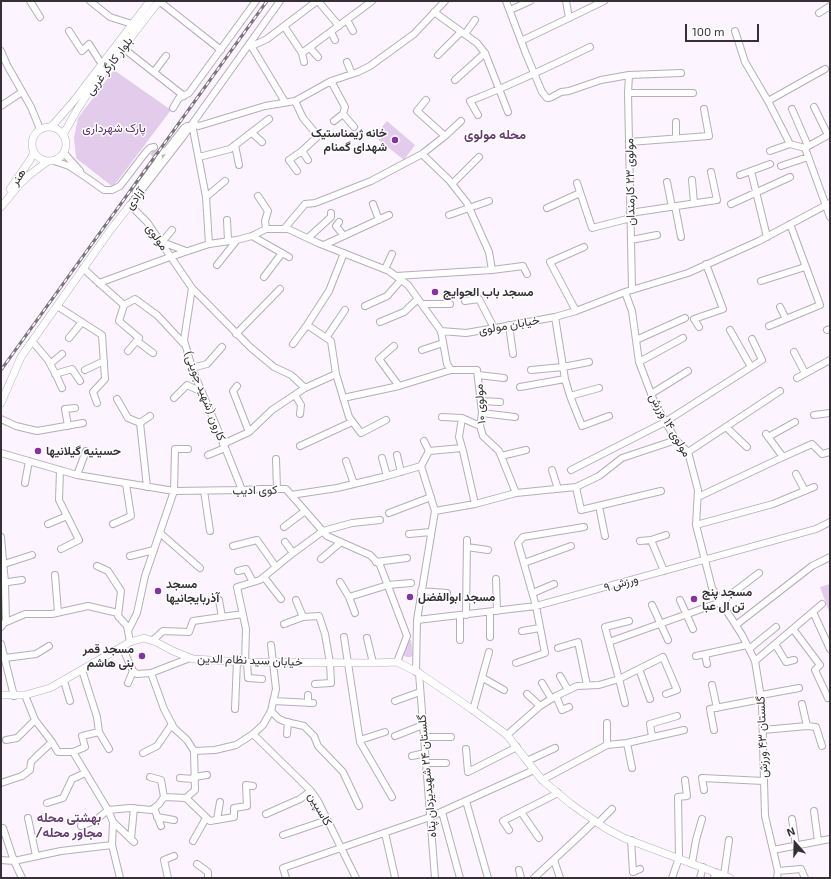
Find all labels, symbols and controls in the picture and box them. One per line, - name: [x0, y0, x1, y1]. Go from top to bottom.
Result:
- scale bar: [687, 16, 761, 42]
- text: 100 m: [692, 24, 724, 38]
- street label: بلوار کارگر غربی: [82, 34, 136, 98]
- park label: پارک شهرداری: [82, 121, 146, 135]
- place label: خانه ژیمناستیک شهدای گمنام: [311, 126, 387, 154]
- district label: محله مولوی: [464, 127, 526, 143]
- marker: خانه ژیمناستیک شهدای گمنام: [390, 135, 400, 145]
- street label: مولوی ۲۳ کارمندان: [622, 138, 638, 226]
- street label: هنر: [7, 166, 29, 188]
- street label: آزادی: [122, 185, 148, 213]
- street label: مولوی: [143, 221, 171, 253]
- place label: مسجد باب الحوایج: [443, 285, 534, 299]
- marker: مسجد باب الحوایج: [430, 287, 440, 297]
- street label: خیابان مولوی: [477, 313, 541, 337]
- street label: کارون (شهید جوینی): [181, 349, 229, 443]
- street label: مولوی ۱۰: [471, 383, 489, 425]
- street label: مولوی ۱۴ ورزش: [646, 391, 694, 459]
- place label: حسینیه گیلانیها: [46, 444, 121, 458]
- marker: حسینیه گیلانیها: [33, 446, 43, 456]
- street label: کوی ادیب: [232, 482, 278, 498]
- street label: ورزش ۹: [602, 571, 640, 595]
- place label: مسجد آذربایجانیها: [166, 577, 219, 605]
- place label: مسجد پنج تن ال عبا: [702, 585, 752, 613]
- marker: مسجد آذربایجانیها: [153, 586, 163, 596]
- place label: مسجد ابوالفضل: [418, 590, 495, 604]
- marker: مسجد ابوالفضل: [405, 592, 415, 602]
- marker: مسجد پنج تن ال عبا: [689, 594, 699, 604]
- place label: مسجد قمر بنی هاشم: [83, 642, 134, 670]
- marker: مسجد قمر بنی هاشم: [137, 651, 147, 661]
- street label: خیابان سید نظام الدین: [197, 651, 303, 669]
- street label: گلستان ۴۳ ورزش: [753, 696, 771, 778]
- street label: گلستان ۲۴ شهیدیزدان پناه: [414, 714, 440, 838]
- street label: کاسپین: [305, 790, 335, 828]
- district label: بهشتی محله /مجاور محله: [35, 810, 103, 841]
- north arrow: [775, 823, 815, 863]
- text: N: [785, 824, 797, 839]

